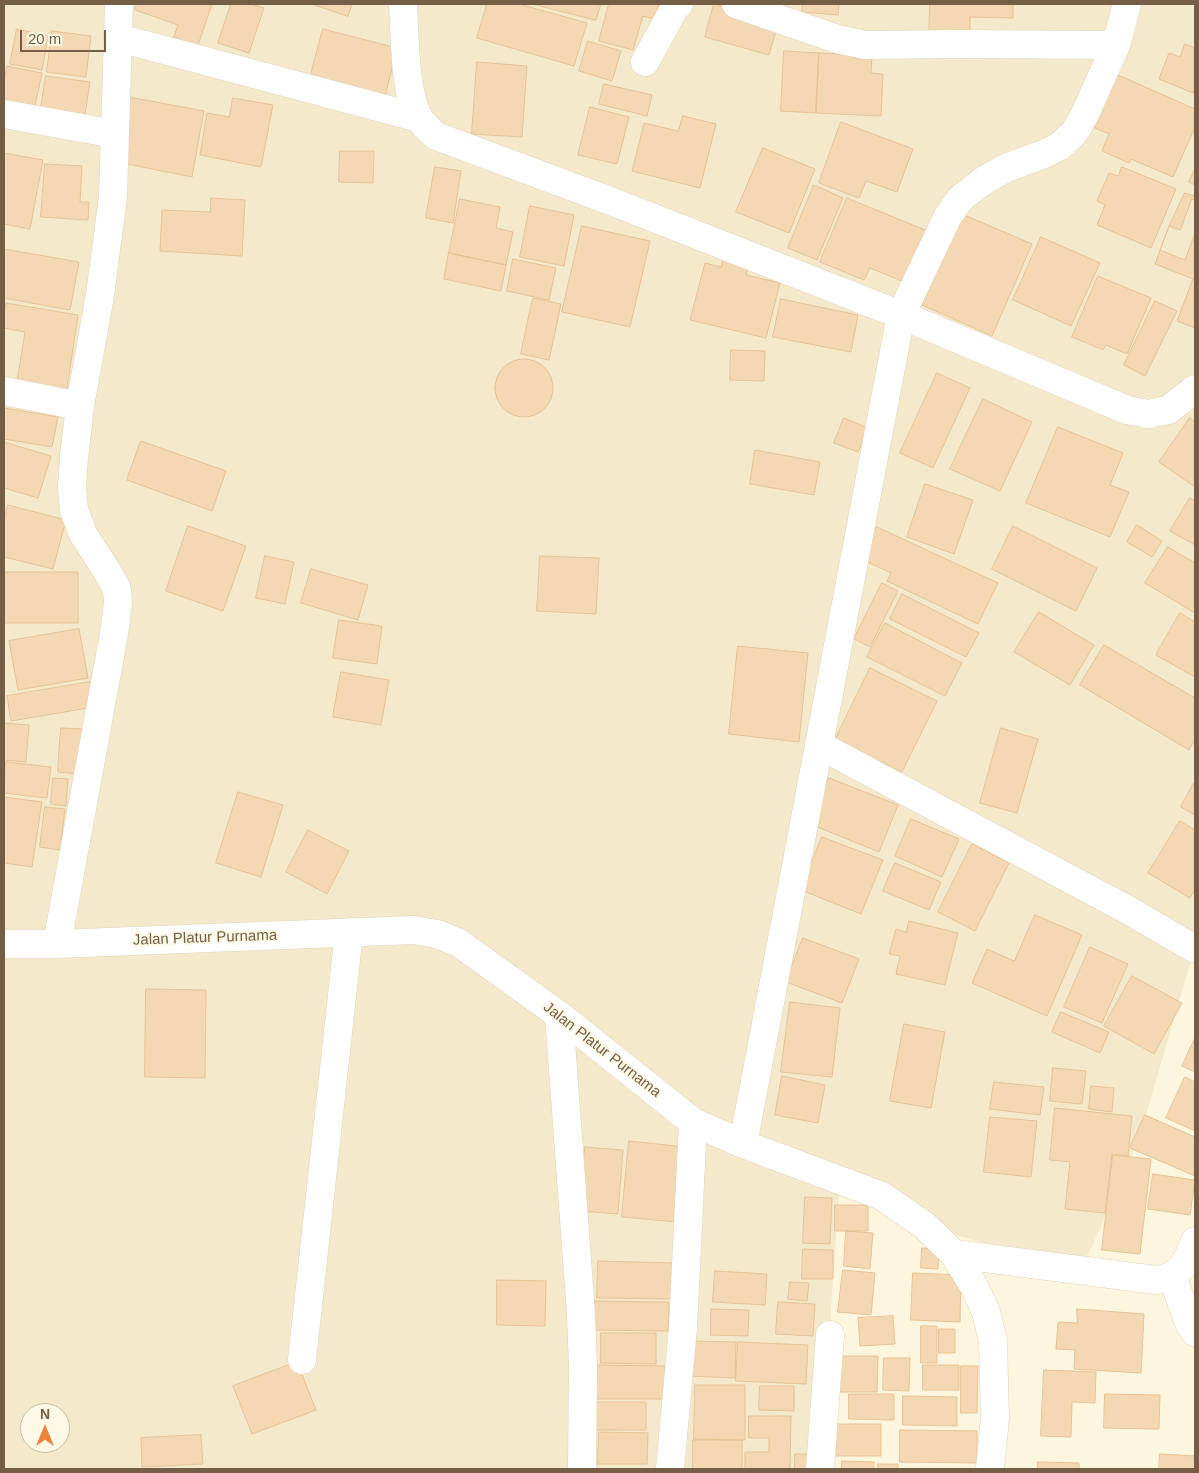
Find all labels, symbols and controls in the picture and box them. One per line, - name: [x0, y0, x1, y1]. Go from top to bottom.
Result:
- scale bar: [22, 20, 109, 52]
- text: 20 m: [28, 30, 61, 47]
- street label: Jalan Platur Purnama: [133, 926, 277, 950]
- street label: Jalan Platur Purnama: [540, 999, 664, 1101]
- north arrow: [20, 1403, 70, 1453]
- text: N: [40, 1406, 50, 1422]

